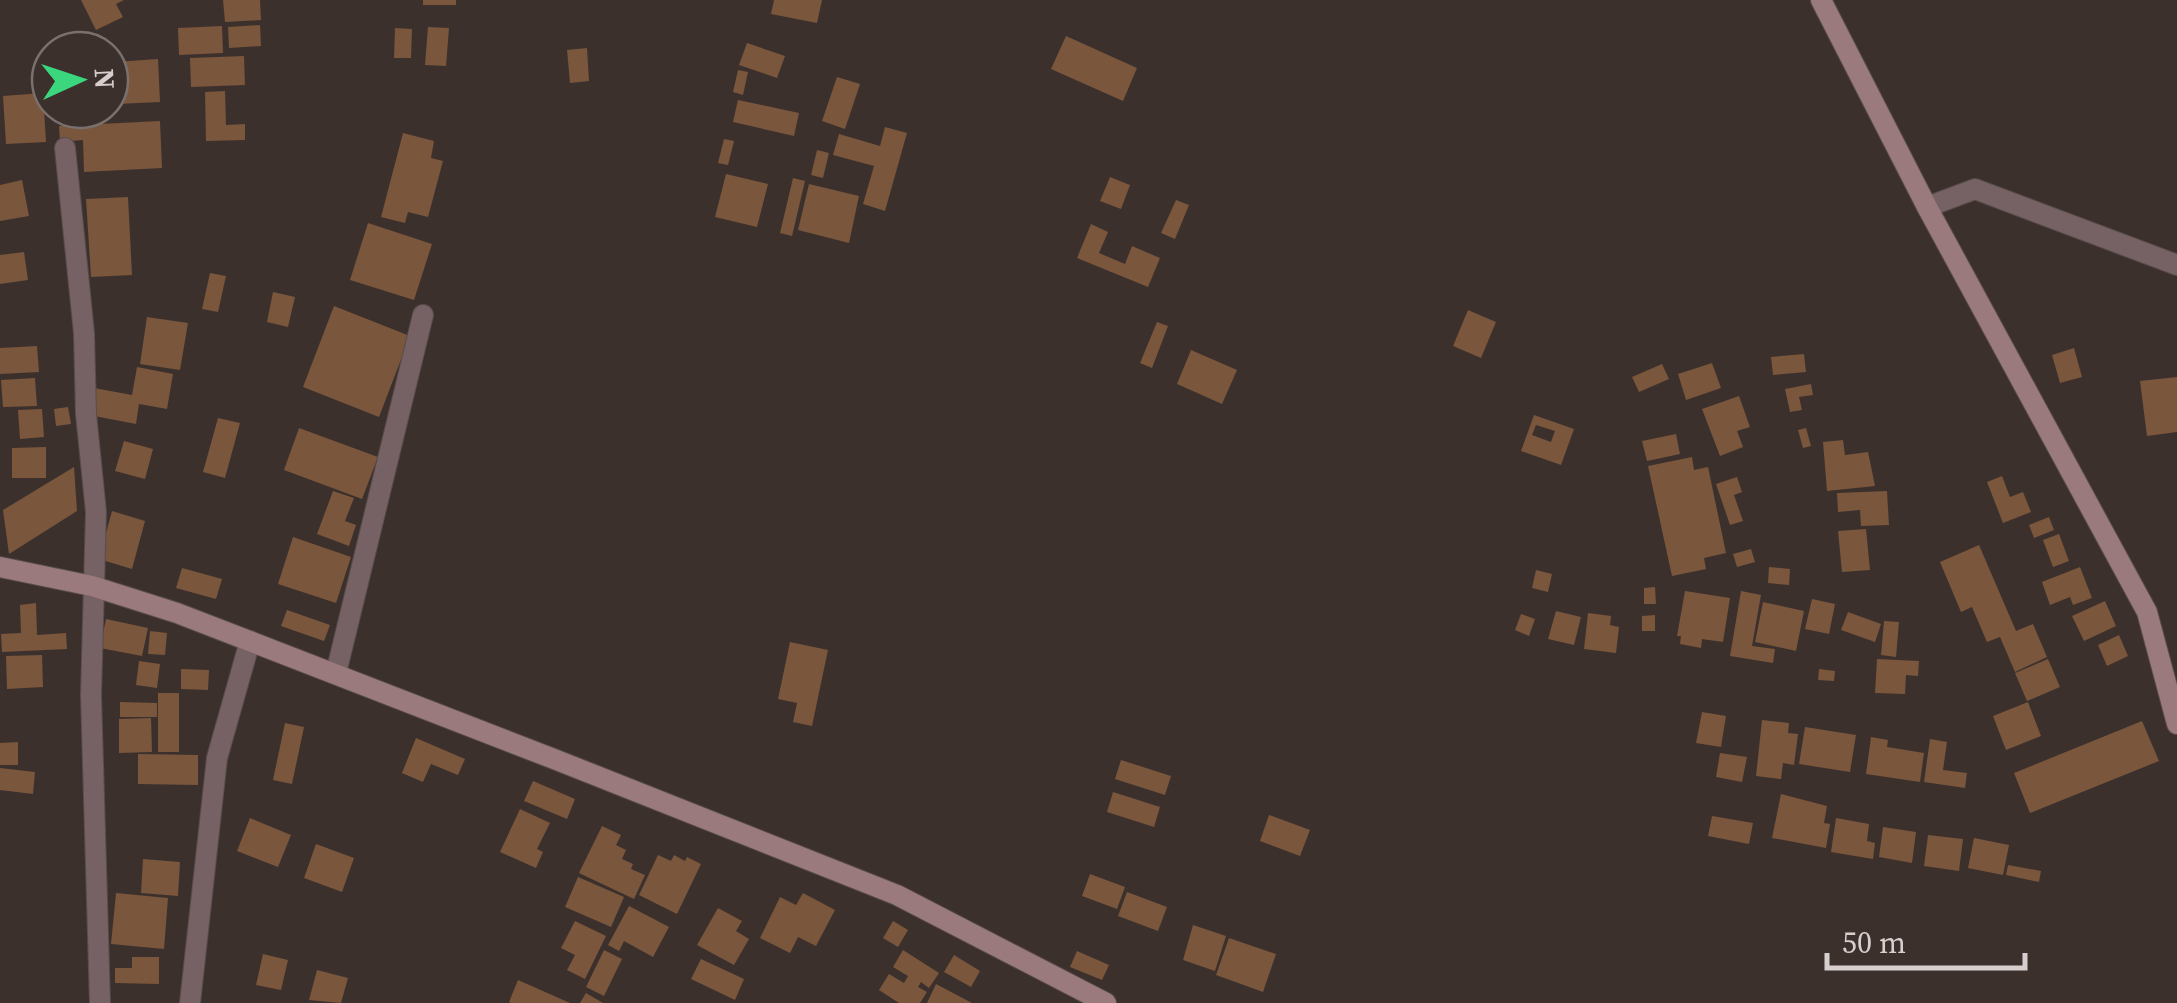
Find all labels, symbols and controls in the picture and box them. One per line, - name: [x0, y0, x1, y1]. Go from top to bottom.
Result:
- north arrow: [30, 30, 130, 130]
- text: N: [85, 68, 124, 90]
- scale bar: [1827, 908, 2024, 970]
- text: 50 m: [1842, 922, 1906, 963]

